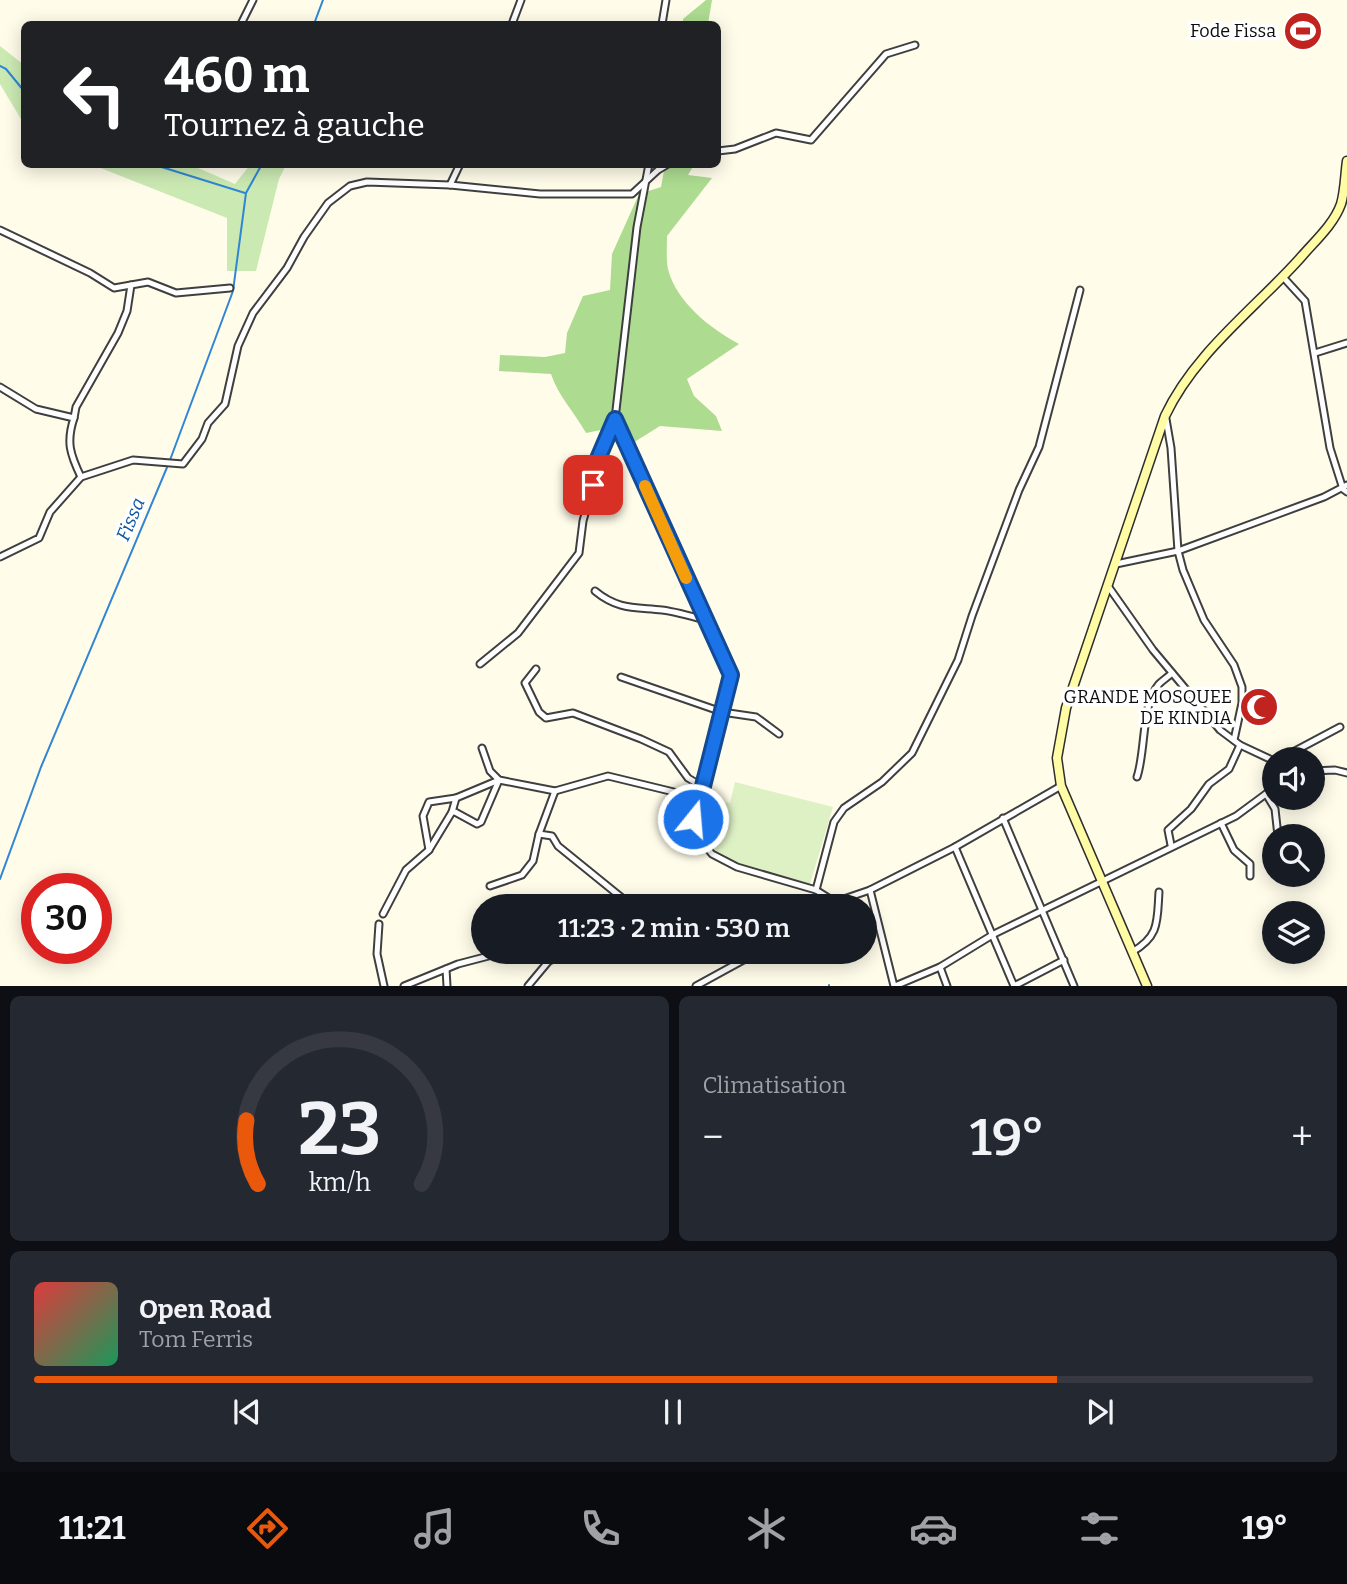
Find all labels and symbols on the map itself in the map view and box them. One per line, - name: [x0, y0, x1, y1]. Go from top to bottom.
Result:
- sports icon: Fode Fissa: [1282, 10, 1324, 52]
- place label: Fode Fissa: [1190, 20, 1276, 42]
- pin: [563, 455, 623, 515]
- water label: Fissa: [111, 494, 150, 544]
- place label: GRANDE MOSQUEE DE KINDIA: [1064, 686, 1232, 729]
- mosque icon: GRANDE MOSQUEE DE KINDIA: [1238, 686, 1280, 728]
- position arrow: [656, 782, 730, 856]
- speed limit sign: 30: [21, 873, 112, 964]

